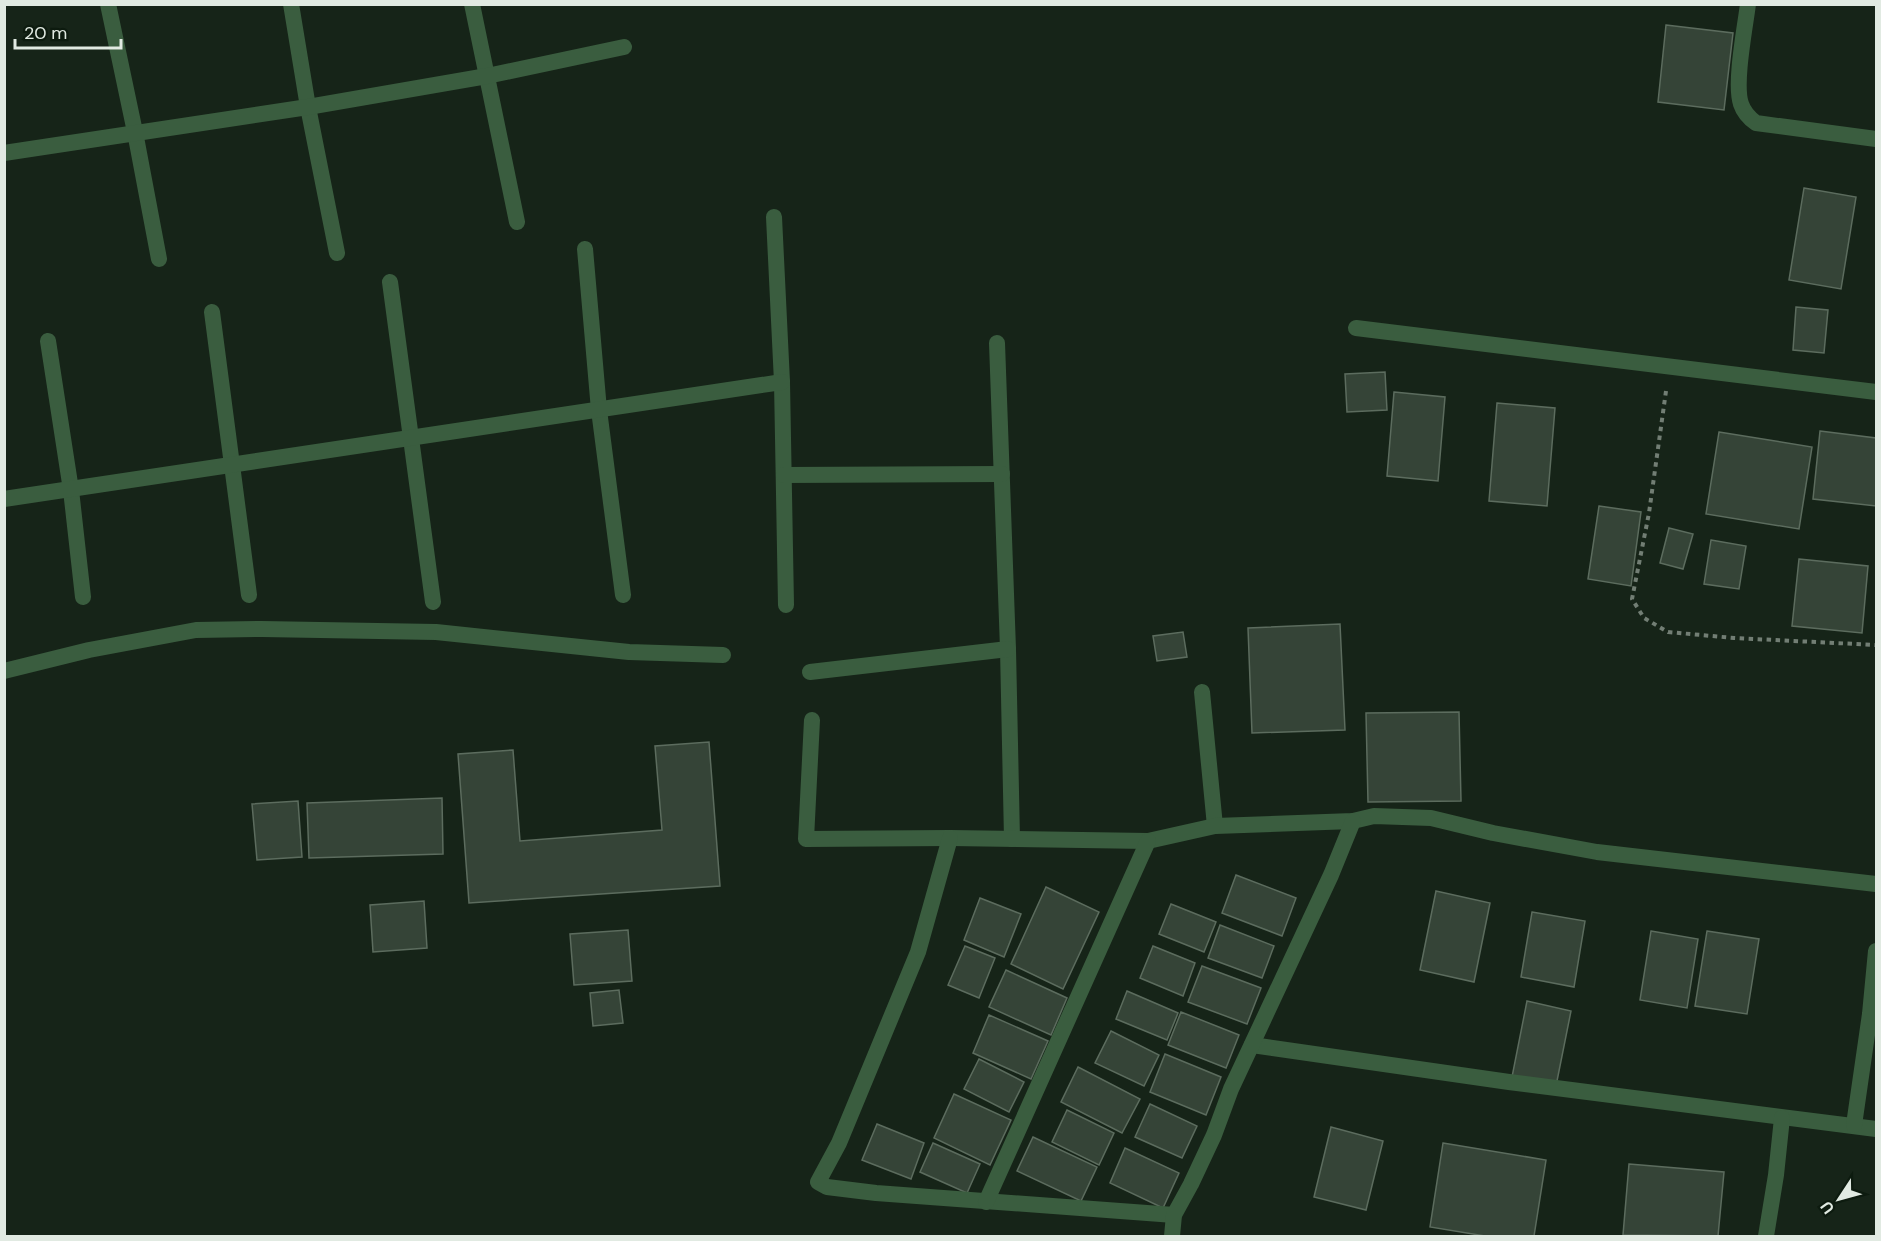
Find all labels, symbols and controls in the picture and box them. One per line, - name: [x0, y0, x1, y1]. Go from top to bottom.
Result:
- scale bar: [15, 12, 122, 50]
- text: 20 m: [24, 21, 67, 45]
- north arrow: [1809, 1169, 1869, 1229]
- text: U: [1816, 1197, 1839, 1218]

